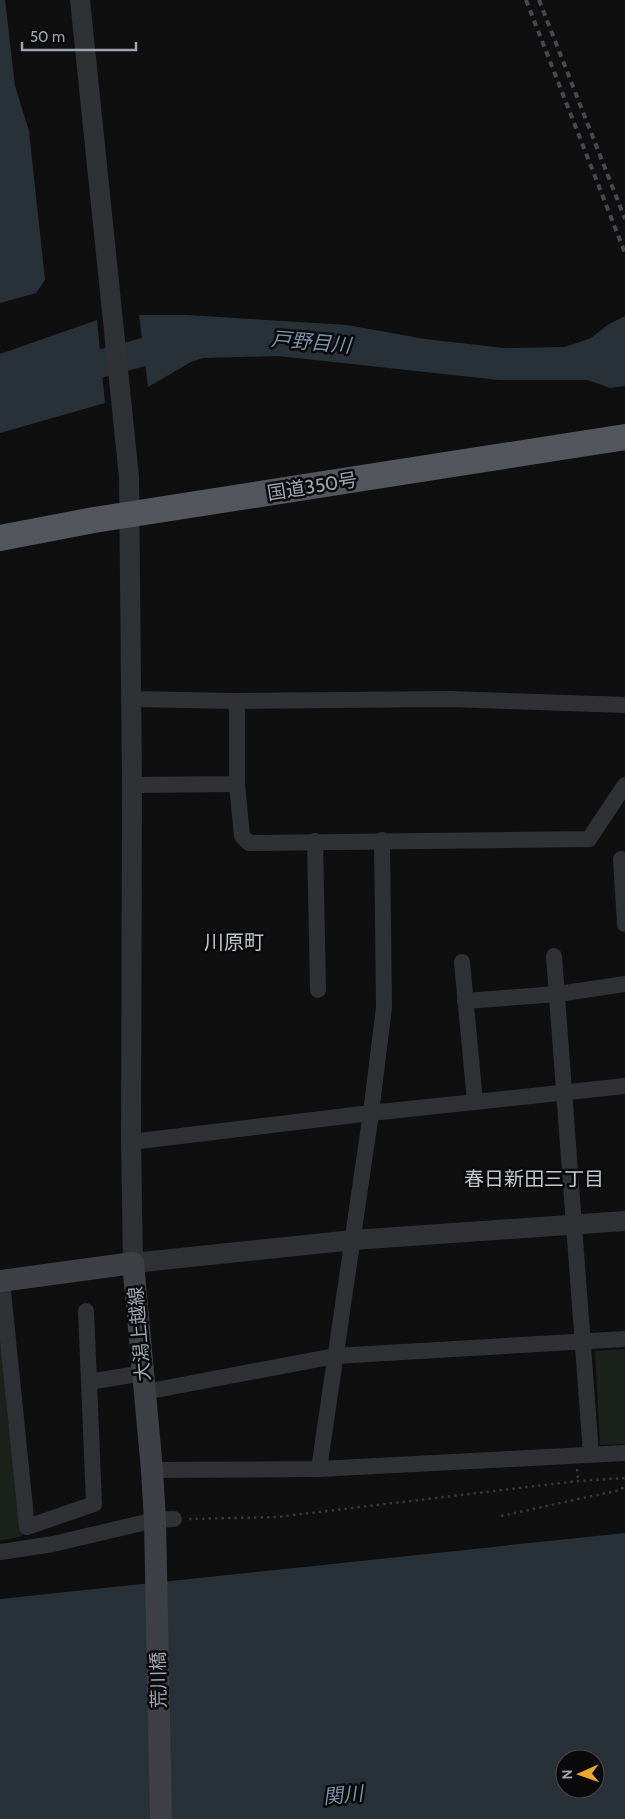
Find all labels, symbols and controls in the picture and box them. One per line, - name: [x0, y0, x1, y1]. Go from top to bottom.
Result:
- scale bar: [22, 20, 136, 52]
- text: 50 m: [30, 28, 65, 46]
- water label: 戸野目川: [270, 327, 354, 358]
- street label: 国道350号: [265, 468, 359, 505]
- district label: 川原町: [204, 930, 264, 954]
- district label: 春日新田三丁目: [464, 1167, 604, 1191]
- street label: 大潟上越線: [124, 1286, 155, 1382]
- street label: 荒川橋: [147, 1651, 170, 1709]
- north arrow: [555, 1749, 605, 1799]
- text: N: [558, 1769, 576, 1780]
- water label: 関川: [322, 1781, 366, 1809]

